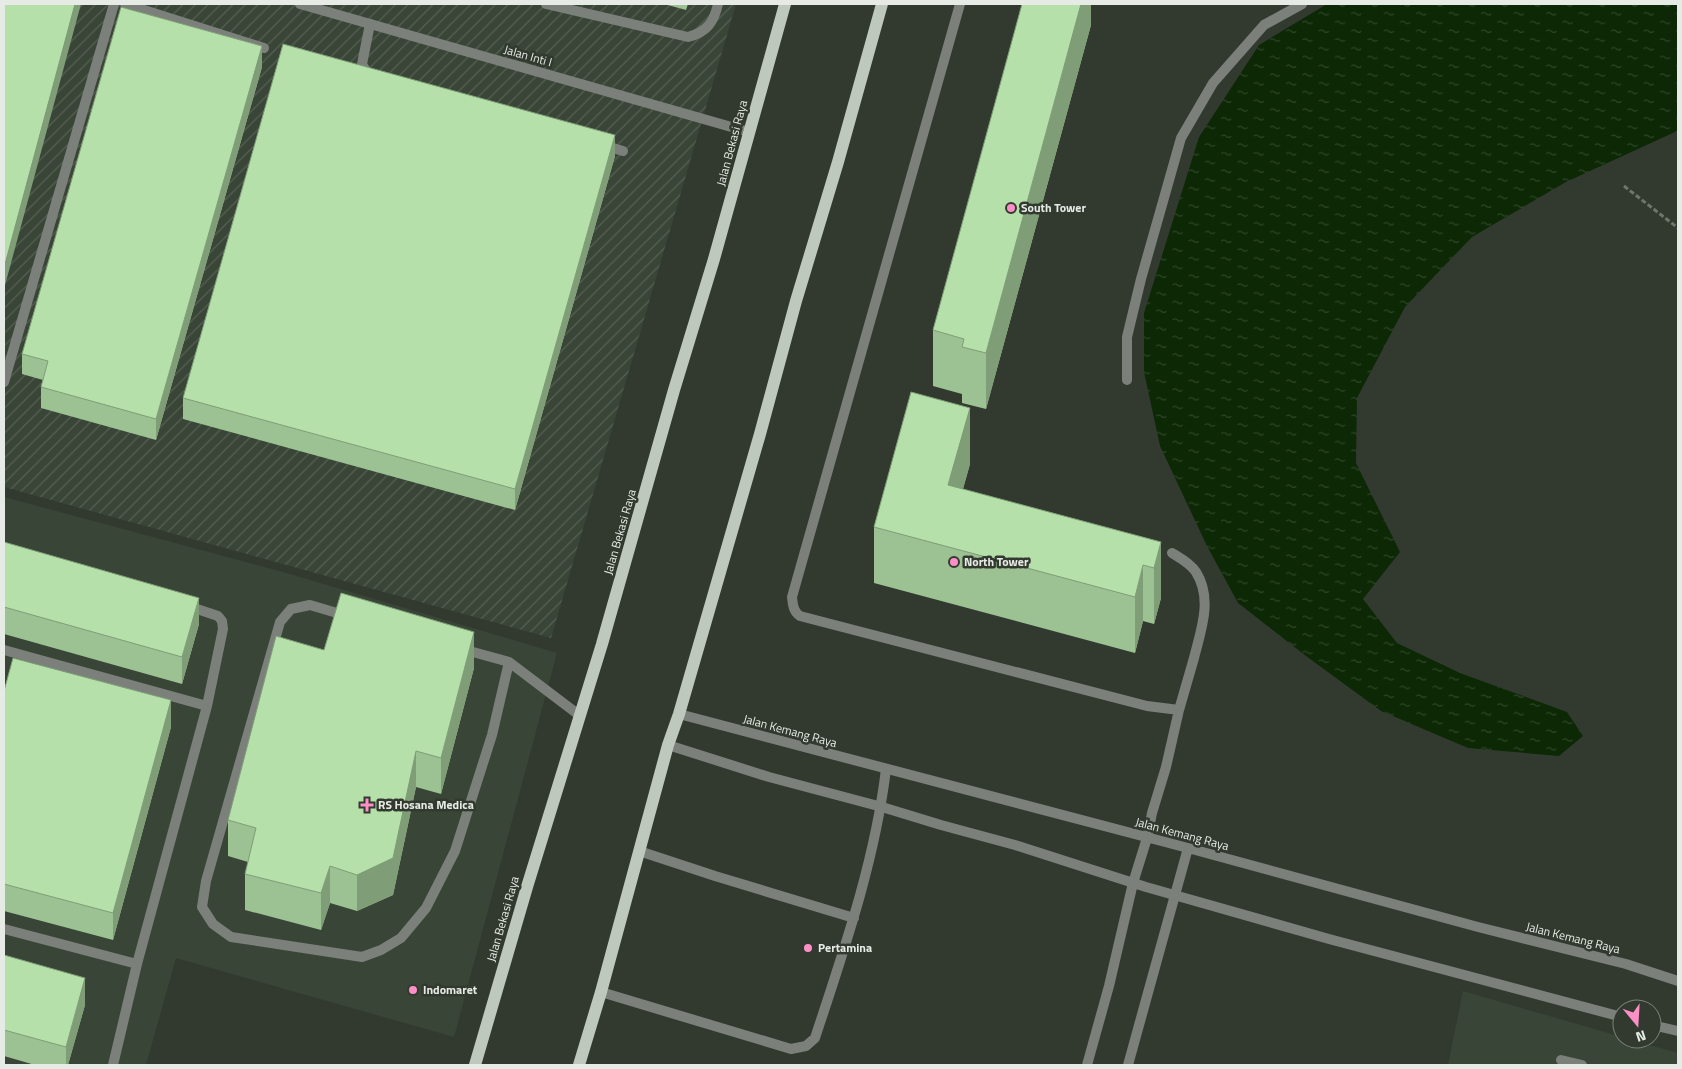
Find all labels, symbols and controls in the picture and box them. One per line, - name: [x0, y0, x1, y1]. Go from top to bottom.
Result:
- street label: Jalan Inti I: [502, 40, 554, 71]
- street label: Jalan Bekasi Raya: [711, 98, 752, 188]
- place label: South Tower: [1021, 198, 1086, 217]
- marker: South Tower: [1005, 202, 1017, 214]
- street label: Jalan Bekasi Raya: [598, 487, 641, 577]
- place label: North Tower: [964, 552, 1029, 571]
- marker: North Tower: [948, 556, 960, 568]
- street label: Jalan Kemang Raya: [741, 709, 839, 752]
- place label: RS Hosana Medica: [378, 795, 474, 814]
- marker: RS Hosana Medica: [360, 798, 374, 812]
- street label: Jalan Kemang Raya: [1133, 812, 1231, 855]
- street label: Jalan Bekasi Raya: [481, 874, 524, 964]
- street label: Jalan Kemang Raya: [1524, 917, 1622, 958]
- place label: Pertamina: [818, 938, 872, 957]
- marker: Pertamina: [802, 942, 814, 954]
- place label: Indomaret: [423, 980, 478, 999]
- marker: Indomaret: [407, 984, 419, 996]
- north arrow: [1612, 999, 1662, 1049]
- text: N: [1633, 1025, 1649, 1048]

